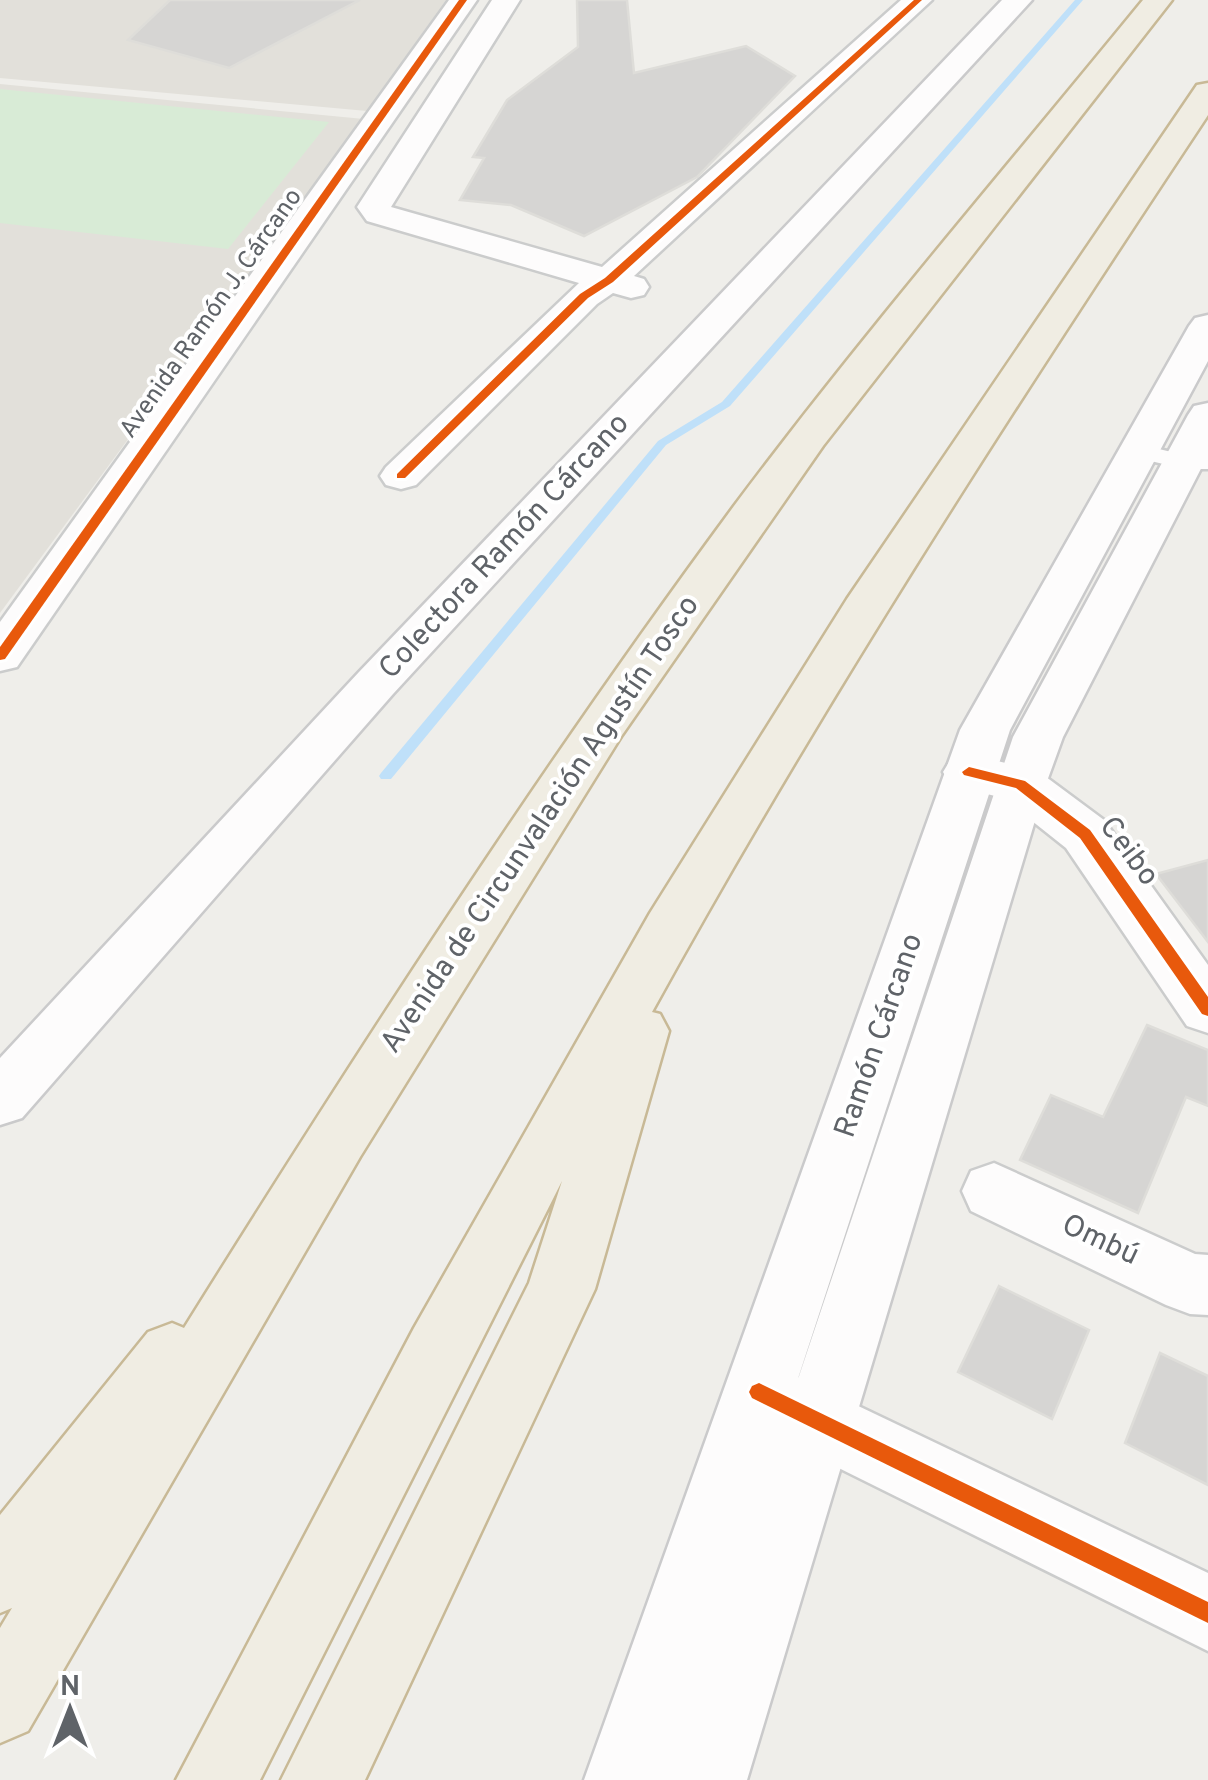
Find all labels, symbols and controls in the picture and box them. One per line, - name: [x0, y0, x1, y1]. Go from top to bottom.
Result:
- street label: Avenida Ramón J. Cárcano: [114, 183, 310, 445]
- street label: Colectora Ramón Cárcano: [372, 406, 638, 688]
- street label: Avenida de Circunvalación Agustín Tosco: [373, 589, 709, 1061]
- street label: Ceibo: [1090, 810, 1166, 894]
- street label: Ramón Cárcano: [828, 929, 932, 1143]
- street label: Ombú: [1055, 1207, 1145, 1275]
- north arrow: [20, 1660, 120, 1760]
- text: N: [60, 1670, 80, 1706]

